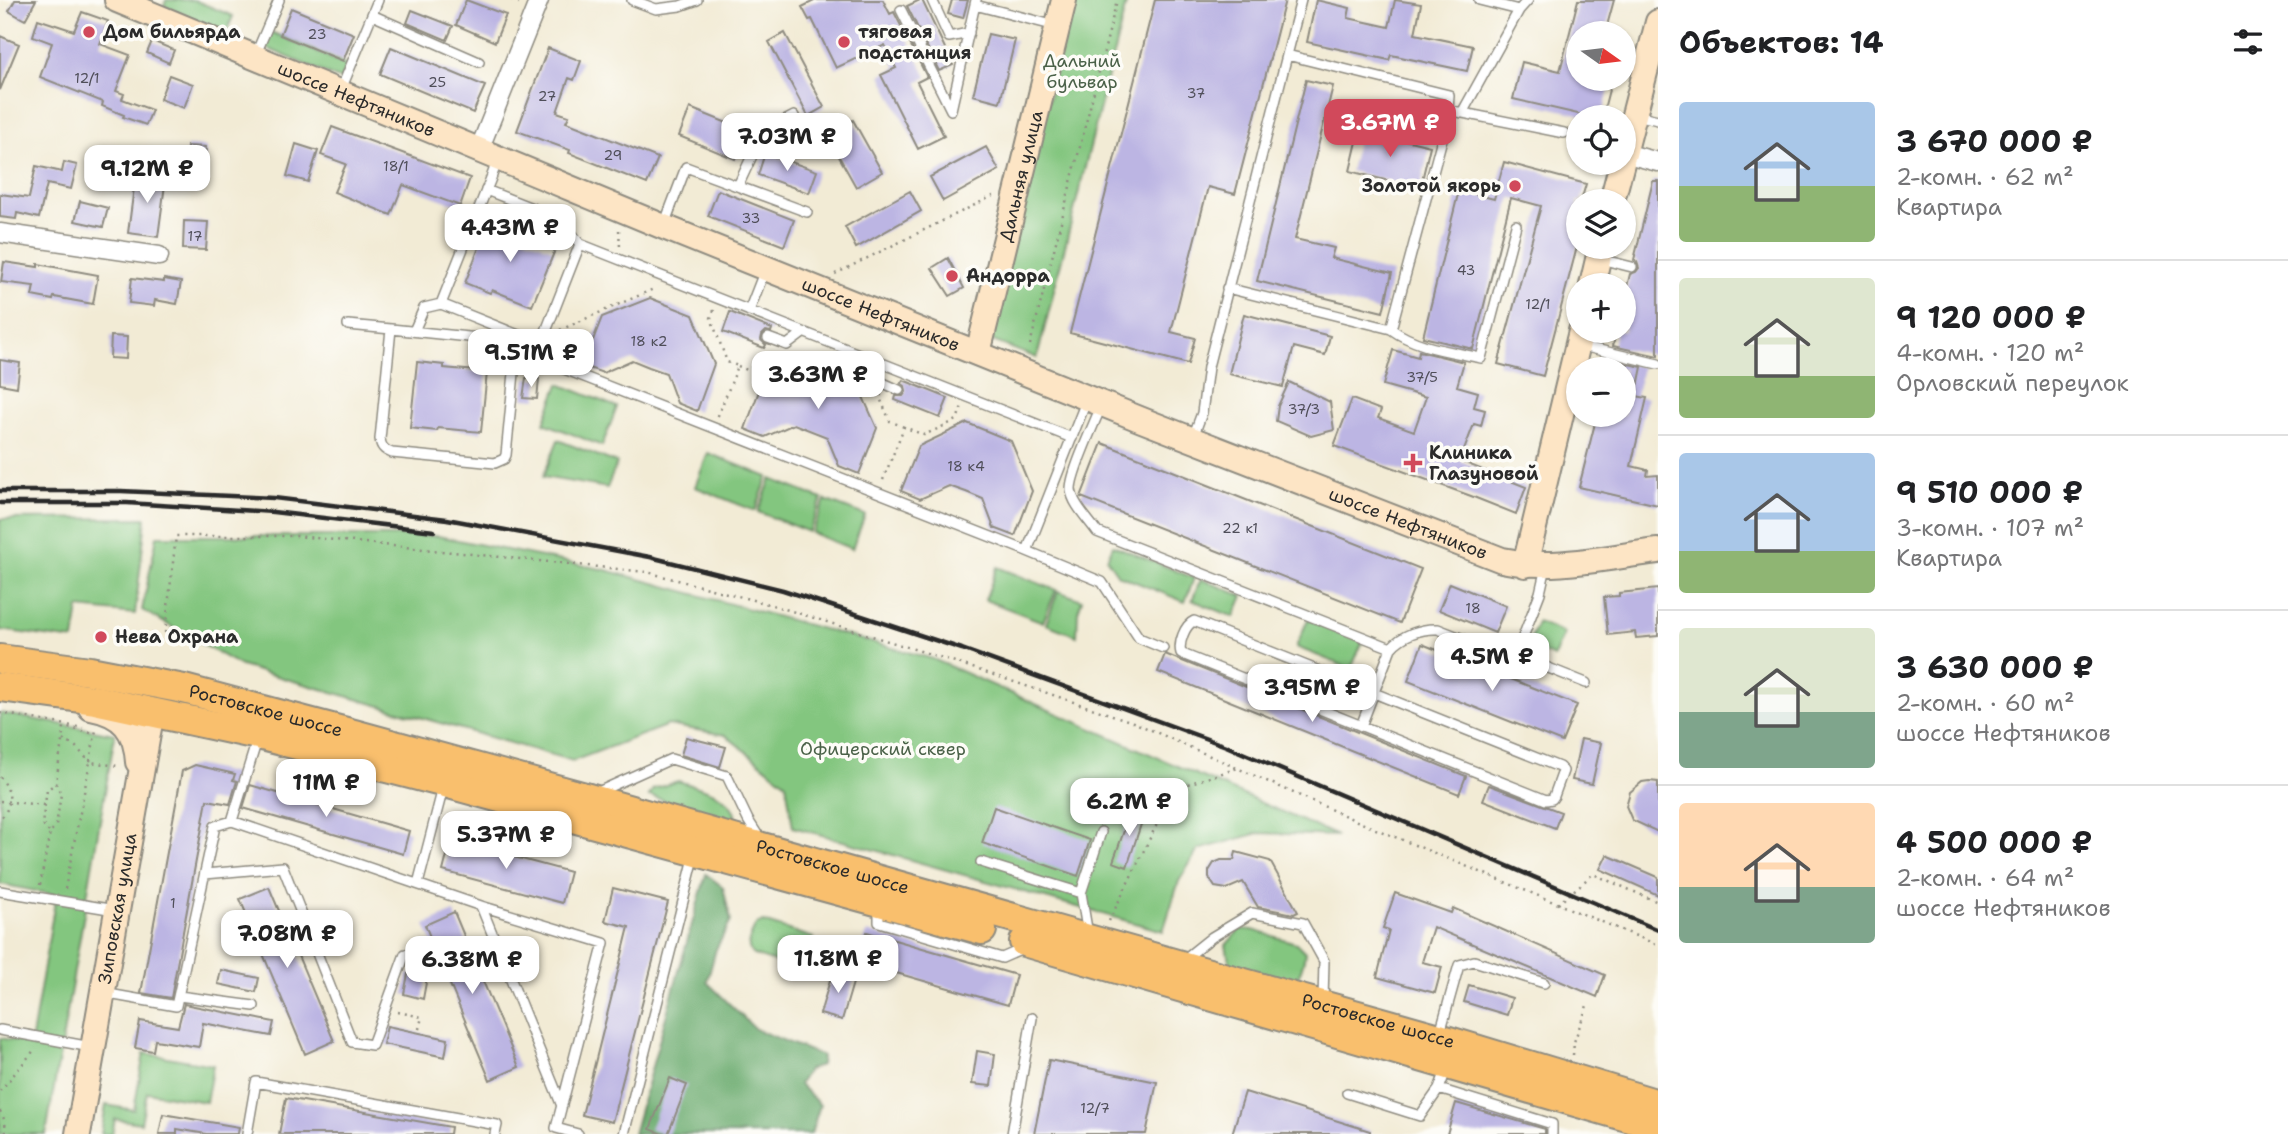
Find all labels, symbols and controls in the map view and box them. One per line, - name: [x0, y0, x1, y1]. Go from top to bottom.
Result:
- place label: Дом бильярда: [103, 20, 241, 44]
- place label: тяговая подстанция: [858, 20, 971, 65]
- north arrow: [1566, 21, 1636, 91]
- map controls: [1566, 21, 1636, 427]
- text: Объектов: 14: [1679, 22, 1884, 63]
- icon: filters: [2229, 23, 2267, 61]
- marker: Дом бильярда: [81, 24, 97, 40]
- house number: 23: [308, 25, 326, 43]
- marker: тяговая подстанция: [836, 34, 852, 50]
- park label: Дальний бульвар: [1043, 49, 1121, 94]
- street label: шоссе Нефтяников: [274, 56, 438, 143]
- house number: 12/1: [74, 69, 100, 87]
- house number: 25: [428, 73, 446, 91]
- house number: 37: [1187, 84, 1205, 102]
- house number: 27: [538, 87, 556, 105]
- pin: 3.67M ₽: [1325, 100, 1455, 159]
- button: locate: [1566, 105, 1636, 175]
- text: 3.67M ₽: [1340, 107, 1440, 137]
- street label: Дальняя улица: [993, 108, 1049, 244]
- pin: 7.03M ₽: [722, 114, 852, 173]
- text: 7.03M ₽: [737, 121, 837, 151]
- text: 3 670 000 ₽: [1896, 121, 2093, 162]
- icon: home: [1735, 130, 1819, 214]
- pin: 9.12M ₽: [82, 146, 212, 205]
- house number: 29: [604, 146, 622, 164]
- text: 9.12M ₽: [100, 153, 194, 183]
- house number: 18/1: [383, 157, 409, 175]
- text: 2-комн. · 62 m²: [1896, 162, 2074, 192]
- place label: Золотой якорь: [1362, 174, 1501, 198]
- marker: Золотой якорь: [1507, 178, 1523, 194]
- button: layers: [1566, 189, 1636, 259]
- text: Квартира: [1896, 192, 2002, 222]
- pin: 4.43M ₽: [445, 204, 575, 264]
- house number: 33: [742, 209, 760, 227]
- text: 4.43M ₽: [461, 212, 559, 242]
- house number: 17: [188, 227, 202, 245]
- house number: 43: [1457, 261, 1475, 279]
- place label: Андорра: [966, 264, 1050, 288]
- marker: Андорра: [944, 268, 960, 284]
- street label: шоссе Нефтяников: [798, 272, 963, 357]
- button: +: [1566, 273, 1636, 343]
- house number: 12/1: [1525, 295, 1551, 313]
- text: 9 120 000 ₽: [1896, 297, 2086, 338]
- icon: home: [1735, 306, 1819, 390]
- pin: 9.51M ₽: [466, 330, 596, 389]
- house number: 18 к2: [630, 332, 668, 350]
- text: 9.51M ₽: [484, 337, 578, 367]
- text: 4-комн. · 120 m²: [1896, 338, 2084, 368]
- pin: 3.63M ₽: [753, 352, 883, 411]
- button: −: [1566, 357, 1636, 427]
- text: 3.63M ₽: [768, 359, 868, 389]
- house number: 37/5: [1406, 368, 1438, 386]
- text: Орловский переулок: [1896, 368, 2129, 398]
- house number: 37/3: [1288, 400, 1320, 418]
- place label: Клиника Глазуновой: [1429, 441, 1539, 486]
- marker: Клиника Глазуновой: [1403, 453, 1423, 473]
- house number: 18 к4: [947, 457, 985, 475]
- text: 9 510 000 ₽: [1896, 472, 2083, 513]
- icon: home: [1735, 481, 1819, 565]
- street label: шоссе Нефтяников: [1325, 482, 1491, 565]
- text: 3-комн. · 107 m²: [1896, 513, 2084, 543]
- house number: 22 к1: [1222, 519, 1258, 537]
- text: Квартира: [1896, 543, 2002, 573]
- house number: 18: [1465, 599, 1481, 617]
- place label: Нева Охрана: [115, 625, 239, 649]
- marker: Нева Охрана: [93, 629, 109, 645]
- pin: 4.5M ₽: [1435, 634, 1549, 693]
- text: 4.5M ₽: [1450, 641, 1534, 671]
- text: 3 630 000 ₽: [1896, 647, 2094, 688]
- icon: home: [1735, 656, 1819, 740]
- pin: 3.95M ₽: [1247, 664, 1377, 724]
- text: 3.95M ₽: [1263, 672, 1361, 702]
- street label: Ростовское шоссе: [186, 679, 345, 742]
- text: 2-комн. · 60 m²: [1896, 688, 2074, 718]
- text: шоссе Нефтяников: [1896, 718, 2111, 748]
- park label: Офицерский сквер: [800, 737, 966, 761]
- pin: 11M ₽: [277, 760, 375, 819]
- text: 11M ₽: [292, 767, 360, 797]
- pin: 6.2M ₽: [1072, 778, 1186, 838]
- text: 6.2M ₽: [1086, 786, 1172, 816]
- pin: 5.37M ₽: [441, 812, 571, 871]
- text: 5.37M ₽: [457, 819, 555, 849]
- text: 4 500 000 ₽: [1896, 822, 2092, 863]
- street label: Зиповская улица: [92, 831, 142, 986]
- icon: home: [1735, 831, 1819, 915]
- street label: Ростовское шоссе: [753, 834, 912, 900]
- text: 2-комн. · 64 m²: [1896, 863, 2074, 893]
- text: шоссе Нефтяников: [1896, 893, 2111, 923]
- house number: 1: [170, 894, 176, 912]
- pin: 7.08M ₽: [222, 911, 352, 970]
- text: 7.08M ₽: [237, 918, 337, 948]
- pin: 6.38M ₽: [407, 936, 537, 996]
- pin: 11.8M ₽: [773, 936, 903, 995]
- text: 11.8M ₽: [793, 943, 883, 973]
- text: 6.38M ₽: [421, 944, 523, 974]
- street label: Ростовское шоссе: [1299, 988, 1458, 1054]
- house number: 12/7: [1080, 1099, 1110, 1117]

